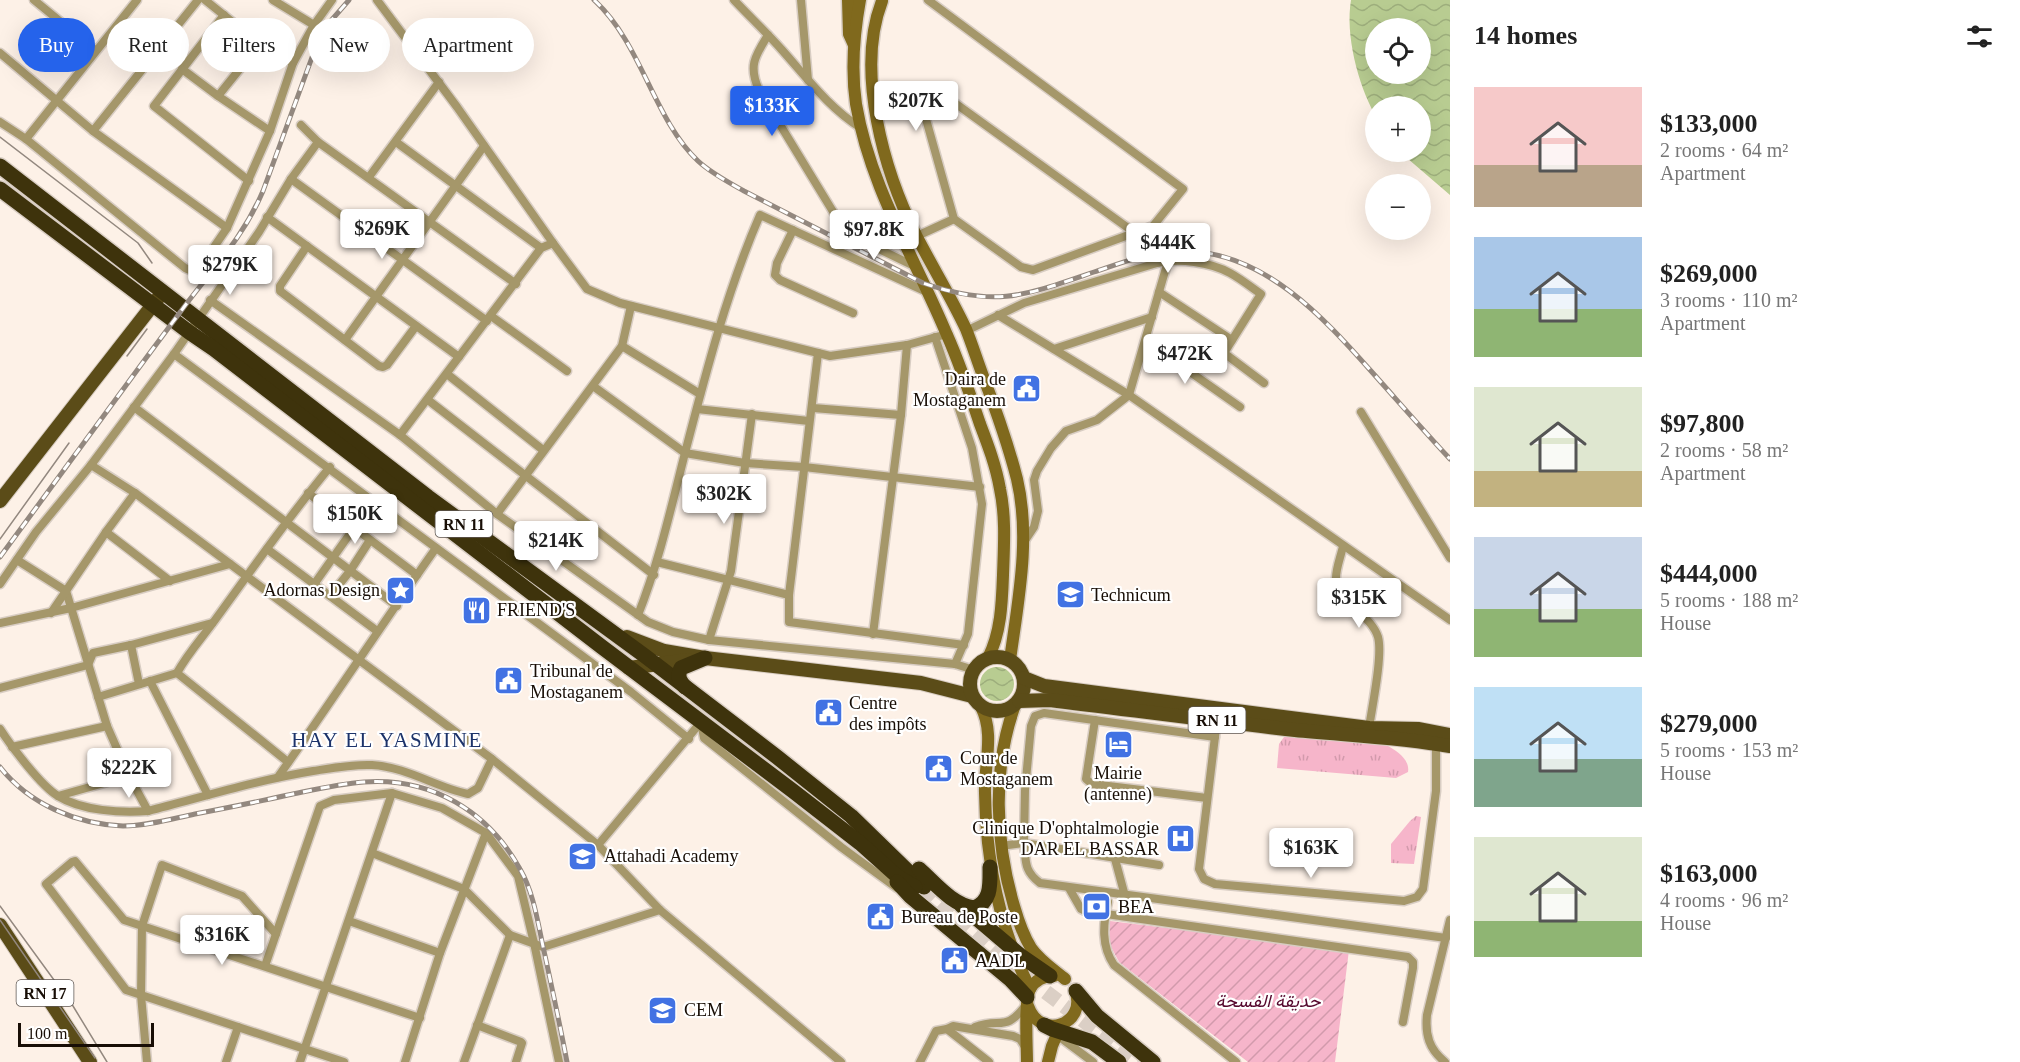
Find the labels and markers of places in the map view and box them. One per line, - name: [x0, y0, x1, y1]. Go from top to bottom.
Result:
- pin: $207K: [874, 81, 958, 132]
- pin: $133K: [730, 86, 814, 137]
- pin: $269K: [340, 209, 424, 260]
- pin: $97.8K: [825, 210, 923, 261]
- pin: $444K: [1126, 223, 1210, 274]
- pin: $279K: [188, 245, 272, 296]
- pin: $472K: [1143, 334, 1227, 385]
- place label: Daira de Mostaganem: [913, 369, 1006, 410]
- public building icon: Daira de Mostaganem: [1011, 373, 1043, 405]
- pin: $302K: [682, 474, 766, 525]
- pin: $150K: [313, 494, 397, 545]
- pin: $214K: [514, 521, 598, 572]
- place icon: Adornas Design: [385, 574, 417, 606]
- pin: $315K: [1317, 578, 1401, 629]
- school or university icon: Technicum: [1054, 579, 1086, 611]
- place label: Adornas Design: [264, 580, 380, 600]
- place label: Technicum: [1091, 585, 1171, 605]
- restaurant icon: FRIEND'S: [460, 594, 492, 626]
- place label: FRIEND'S: [497, 600, 575, 620]
- place label: Tribunal de Mostaganem: [530, 661, 623, 702]
- public building icon: Tribunal de Mostaganem: [493, 665, 525, 697]
- place label: Centre des impôts: [849, 693, 927, 734]
- public building icon: Centre des impôts: [812, 697, 844, 729]
- hotel icon: Mairie (antenne): [1102, 728, 1134, 760]
- pin: $222K: [87, 748, 171, 799]
- place label: Cour de Mostaganem: [960, 748, 1053, 789]
- public building icon: Cour de Mostaganem: [923, 752, 955, 784]
- place label: Mairie (antenne): [1084, 763, 1152, 805]
- place label: Clinique D'ophtalmologie DAR EL BASSAR: [972, 818, 1159, 859]
- hospital icon: Clinique D'ophtalmologie DAR EL BASSAR: [1164, 822, 1196, 854]
- pin: $163K: [1269, 828, 1353, 879]
- school or university icon: Attahadi Academy: [567, 840, 599, 872]
- place label: Attahadi Academy: [604, 846, 738, 866]
- bank icon: BEA: [1081, 891, 1113, 923]
- place label: BEA: [1118, 897, 1154, 917]
- public building icon: Bureau de Poste: [864, 901, 896, 933]
- place label: Bureau de Poste: [901, 907, 1018, 927]
- pin: $316K: [180, 915, 264, 966]
- public building icon: AADL: [938, 945, 970, 977]
- place label: AADL: [975, 951, 1025, 971]
- school or university icon: CEM: [647, 994, 679, 1026]
- place label: CEM: [684, 1000, 723, 1020]

